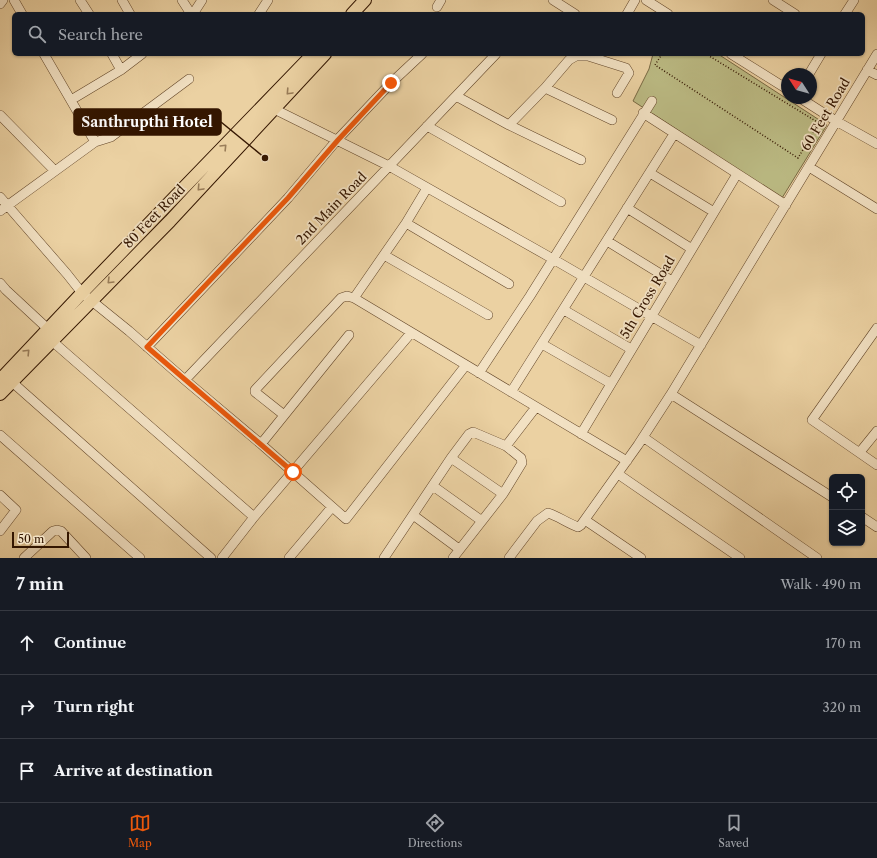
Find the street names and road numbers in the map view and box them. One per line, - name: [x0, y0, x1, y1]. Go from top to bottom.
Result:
- street label: 60 Feet Road: [797, 75, 853, 153]
- street label: 2nd Main Road: [292, 168, 370, 248]
- street label: 80 Feet Road: [120, 181, 188, 251]
- street label: 5th Cross Road: [616, 253, 678, 341]

